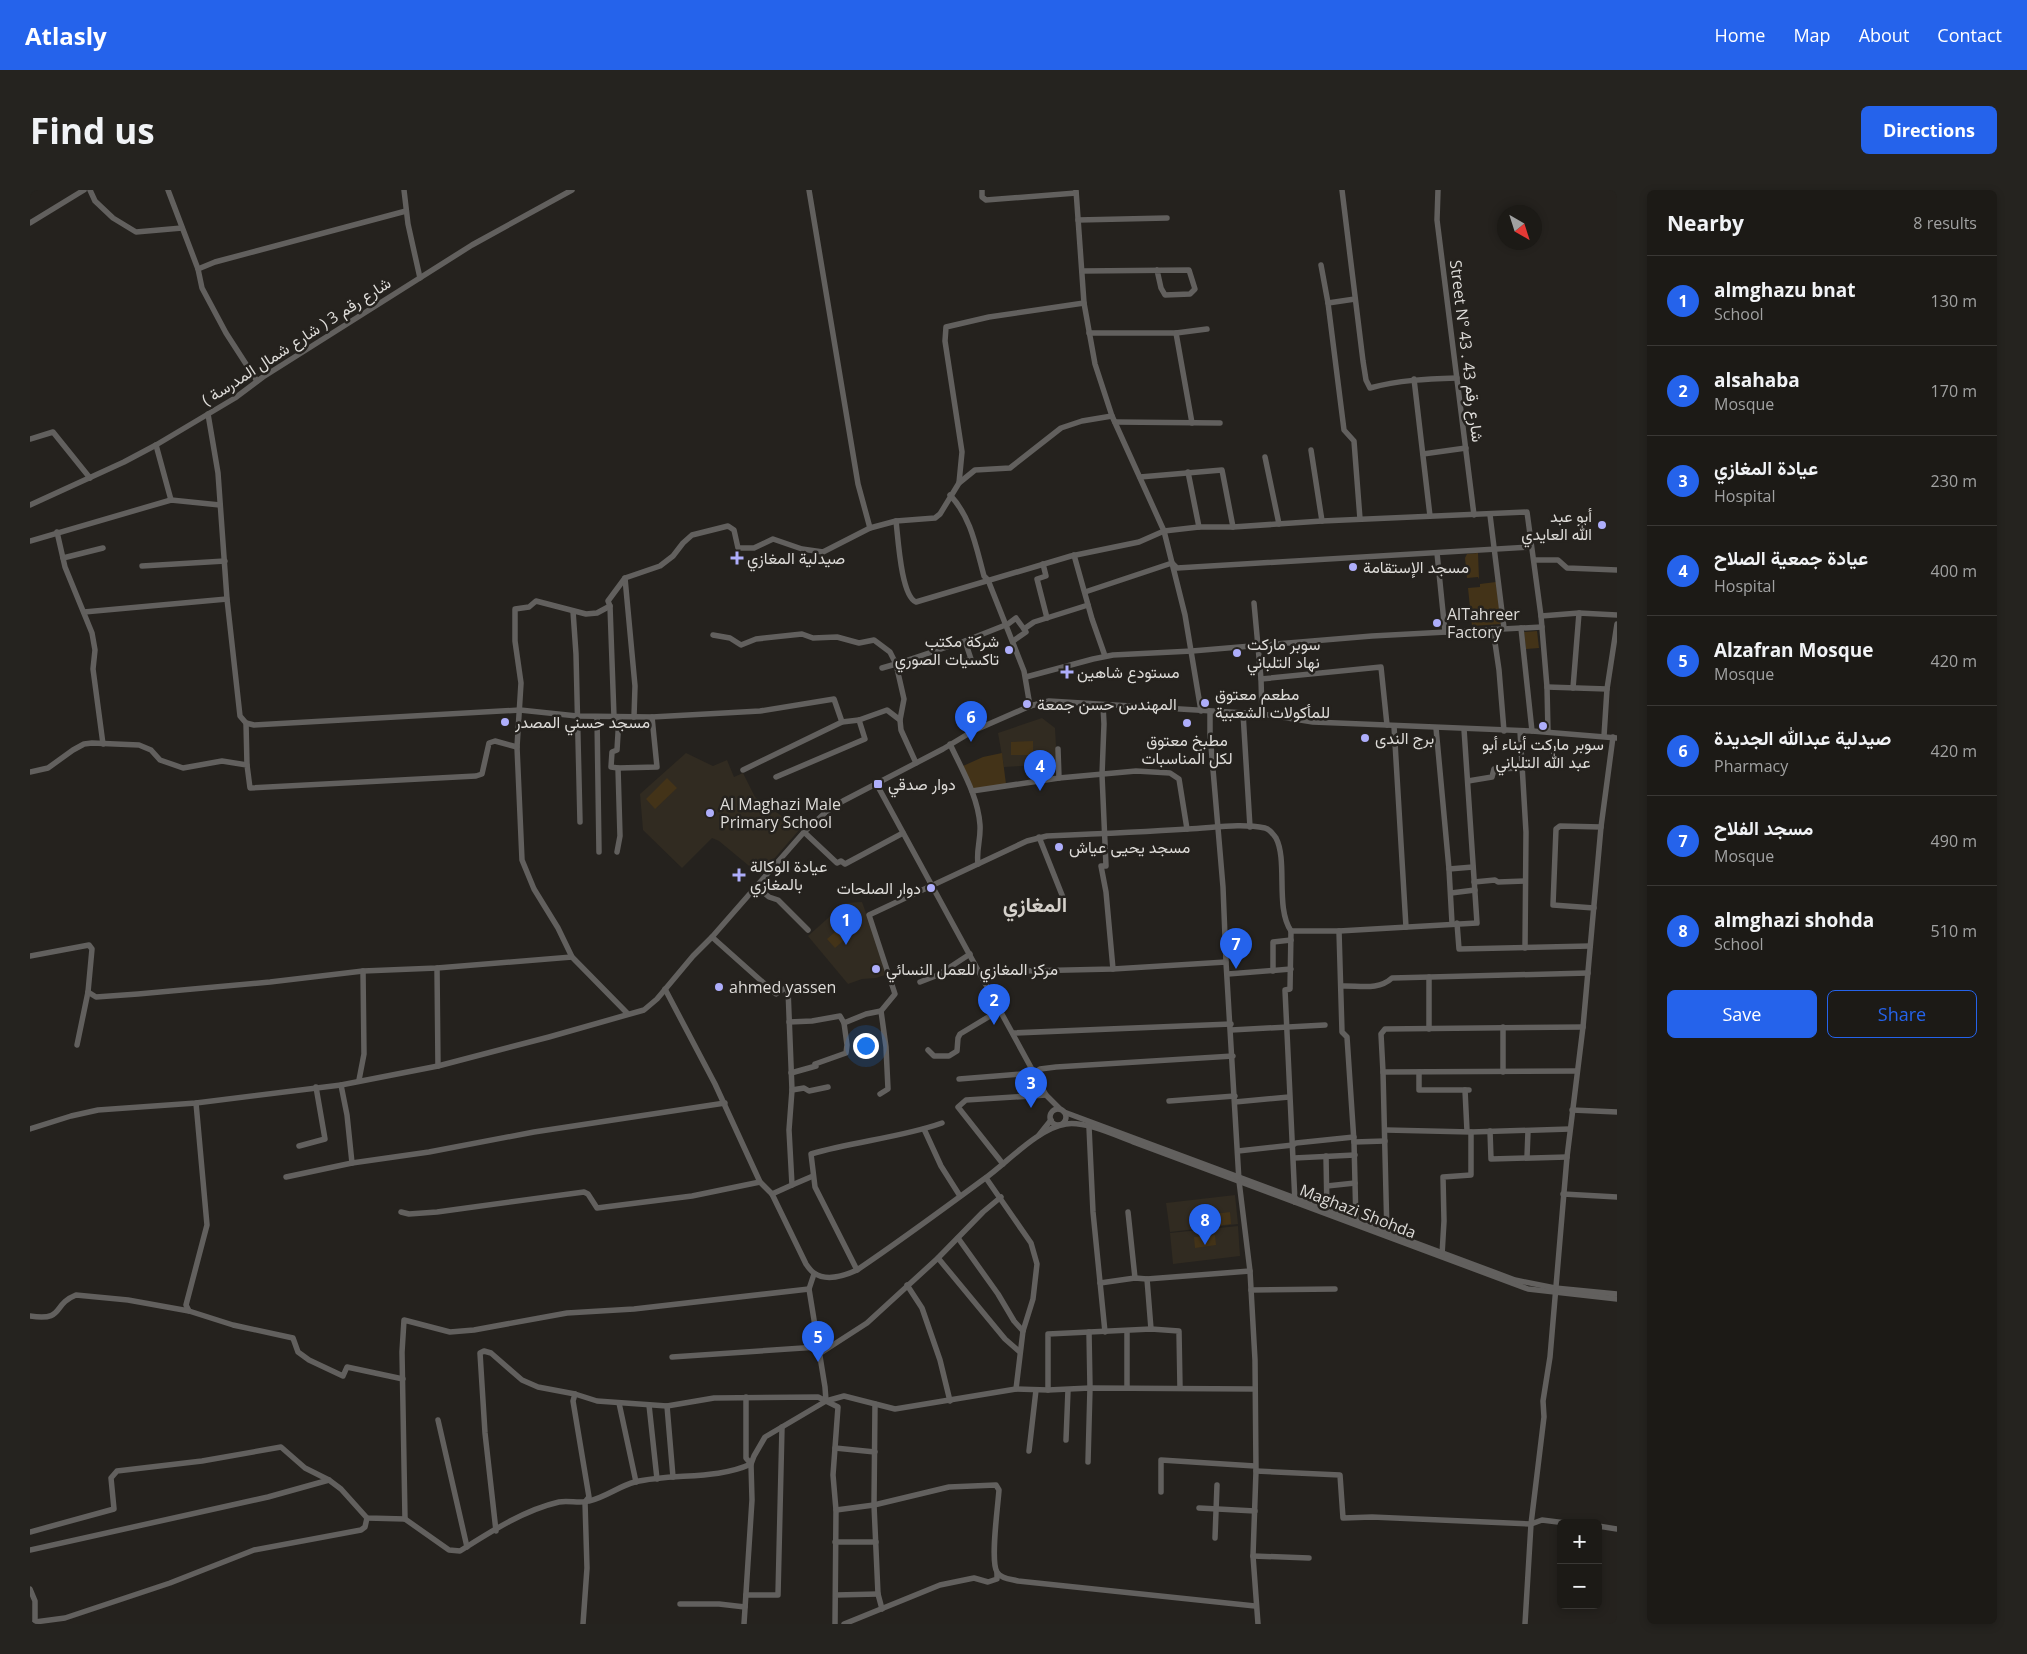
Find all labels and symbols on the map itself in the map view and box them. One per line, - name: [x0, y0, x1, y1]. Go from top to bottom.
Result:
- north arrow: [1497, 205, 1542, 250]
- street label: Street N° 43 . شارع رقم 43: [1444, 259, 1489, 443]
- street label: شارع رقم 3 ( شارع شمال المدرسة ): [197, 272, 395, 411]
- place label: أبو عبد الله العايدي: [1521, 505, 1592, 548]
- marker: أبو عبد الله العايدي: [1596, 519, 1608, 531]
- place label: صيدلية المغازي: [747, 547, 845, 572]
- marker: صيدلية المغازي: [731, 552, 743, 564]
- place label: مسجد الإستقامة: [1363, 556, 1469, 578]
- marker: مسجد الإستقامة: [1347, 561, 1359, 573]
- place label: AlTahreer Factory: [1447, 603, 1520, 643]
- marker: AlTahreer Factory: [1431, 617, 1443, 629]
- place label: شركة مكتب تاكسيات الصوري: [895, 630, 999, 673]
- place label: سوبر ماركت نهاد التلباني: [1247, 633, 1320, 676]
- marker: شركة مكتب تاكسيات الصوري: [1003, 644, 1015, 656]
- marker: سوبر ماركت نهاد التلباني: [1231, 647, 1243, 659]
- place label: مستودع شاهين: [1077, 661, 1179, 684]
- marker: مستودع شاهين: [1061, 666, 1073, 678]
- place label: مطعم معتوق للمأكولات الشعبية: [1215, 683, 1330, 723]
- place label: المهندس حسن جمعة: [1037, 693, 1177, 715]
- marker: مطعم معتوق للمأكولات الشعبية: [1199, 697, 1211, 709]
- marker: المهندس حسن جمعة: [1021, 698, 1033, 710]
- pin: 6: [955, 701, 987, 742]
- place label: مسجد حسني المصدر: [514, 711, 650, 736]
- marker: مسجد حسني المصدر: [499, 716, 511, 728]
- marker: مطبخ معتوق لكل المناسبات: [1181, 717, 1193, 729]
- marker: سوبر ماركت أبناء أبو عبد الله التلباني: [1537, 720, 1549, 732]
- place label: برج الندى: [1375, 727, 1434, 750]
- place label: مطبخ معتوق لكل المناسبات: [1141, 729, 1233, 769]
- marker: برج الندى: [1359, 732, 1371, 744]
- place label: سوبر ماركت أبناء أبو عبد الله التلباني: [1482, 733, 1604, 776]
- pin: 4: [1024, 750, 1056, 791]
- place label: دوار صدقي: [888, 773, 956, 798]
- marker: دوار صدقي: [872, 778, 884, 790]
- place label: Al Maghazi Male Primary School: [720, 793, 841, 833]
- marker: Al Maghazi Male Primary School: [704, 807, 716, 819]
- place label: مسجد يحيى عياش: [1069, 836, 1190, 858]
- marker: مسجد يحيى عياش: [1053, 841, 1065, 853]
- place label: عيادة الوكالة بالمغازي: [750, 855, 827, 898]
- marker: عيادة الوكالة بالمغازي: [732, 868, 746, 882]
- place label: دوار الصلحات: [837, 877, 921, 899]
- marker: دوار الصلحات: [925, 882, 937, 894]
- district label: المغازي: [1003, 890, 1067, 922]
- pin: 1: [830, 904, 862, 945]
- pin: 7: [1220, 928, 1252, 969]
- place label: مركز المغازي للعمل النسائي: [886, 958, 1058, 983]
- marker: مركز المغازي للعمل النسائي: [870, 963, 882, 975]
- place label: ahmed yassen: [729, 976, 836, 998]
- marker: ahmed yassen: [713, 981, 725, 993]
- pin: 2: [978, 984, 1010, 1025]
- your location: [853, 1033, 879, 1059]
- pin: 3: [1015, 1067, 1047, 1108]
- street label: Maghazi Shohda: [1297, 1179, 1419, 1243]
- pin: 8: [1189, 1204, 1221, 1245]
- pin: 5: [802, 1321, 834, 1362]

